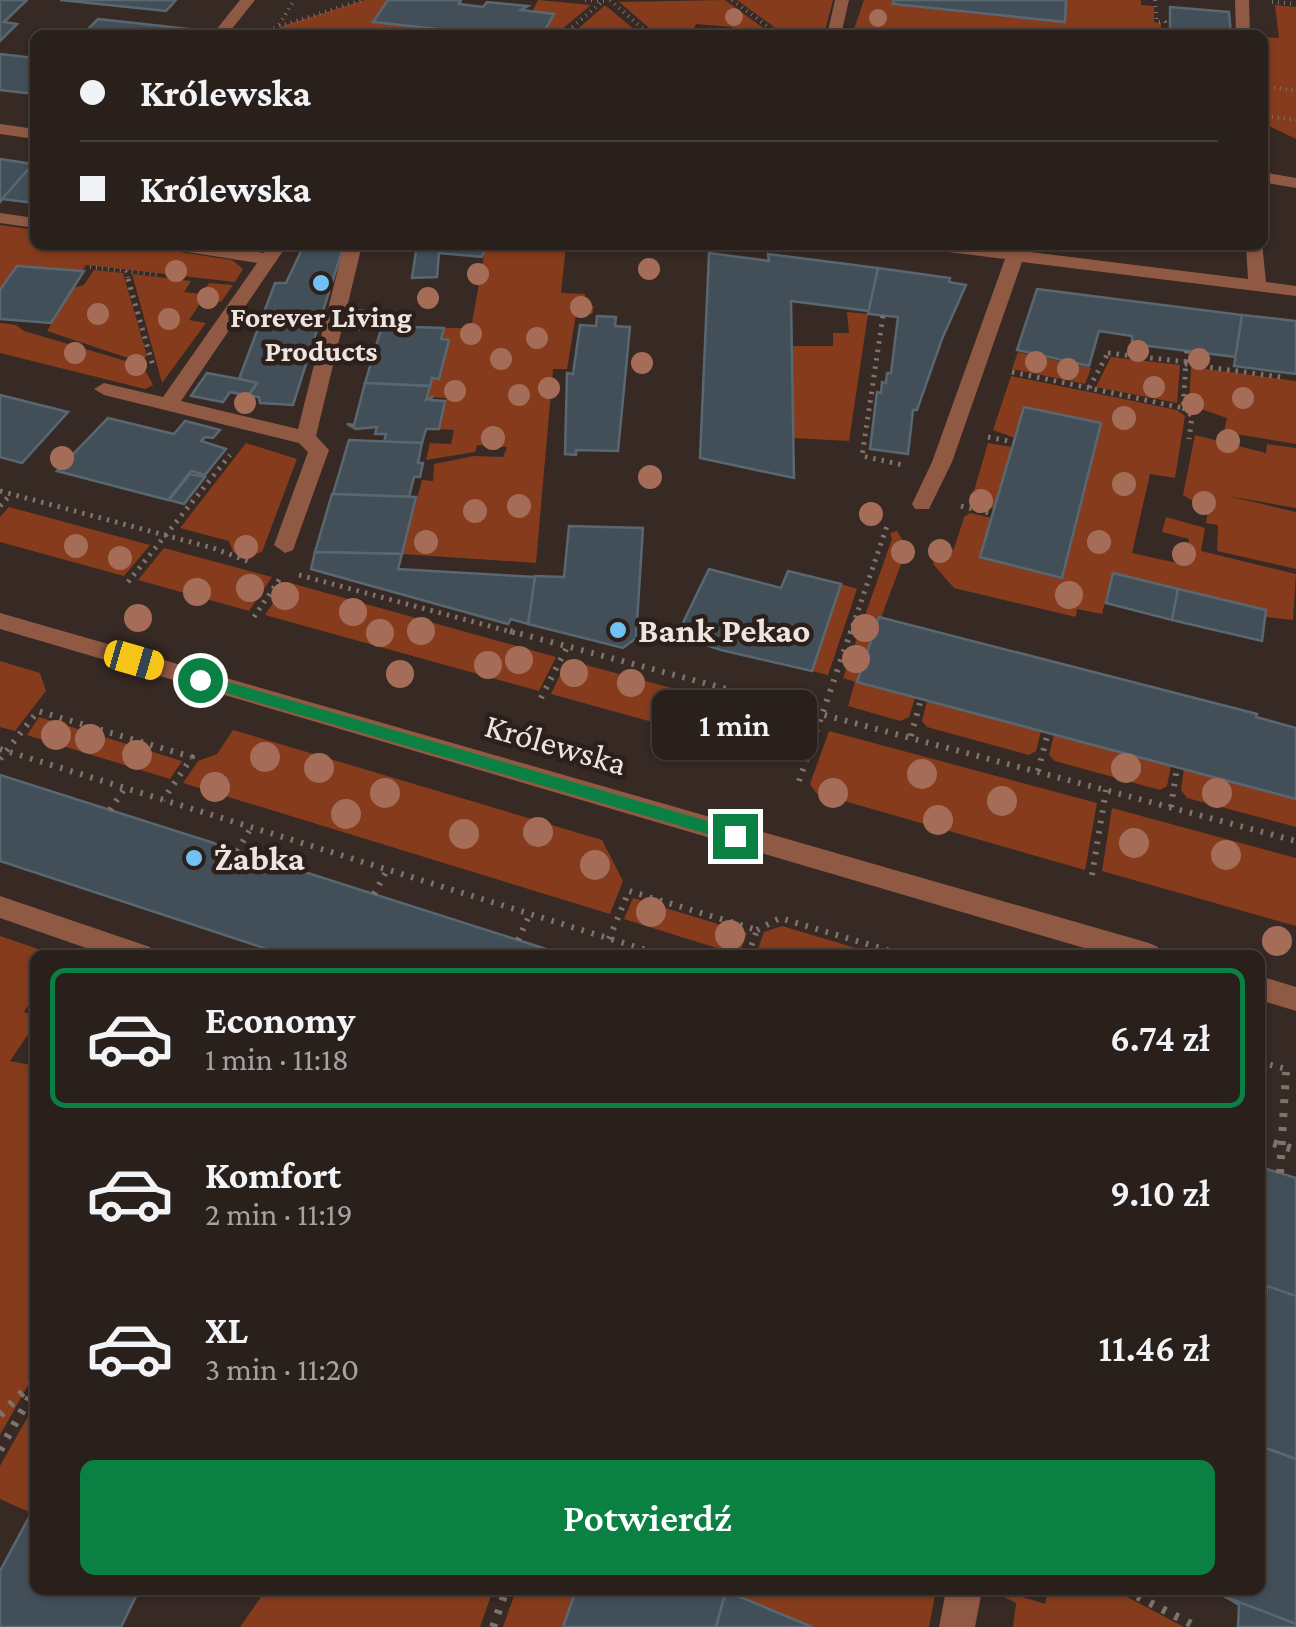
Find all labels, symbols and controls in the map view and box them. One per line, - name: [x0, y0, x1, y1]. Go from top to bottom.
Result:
- text: Królewska: [140, 72, 311, 114]
- text: Królewska: [140, 168, 311, 210]
- marker: Forever Living Products: [310, 272, 332, 294]
- place label: Forever Living Products: [230, 300, 412, 367]
- place label: Bank Pekao: [638, 611, 811, 650]
- marker: Bank Pekao: [607, 619, 629, 641]
- car: [101, 637, 167, 683]
- route start: [178, 658, 223, 703]
- callout: 1 min: [652, 691, 818, 761]
- street label: Królewska: [480, 706, 631, 783]
- text: 1 min: [699, 707, 770, 743]
- route end: [713, 814, 758, 859]
- place label: Żabka: [214, 839, 305, 878]
- marker: Żabka: [183, 847, 205, 869]
- icon: car: [85, 993, 175, 1083]
- text: Economy: [205, 999, 355, 1041]
- text: 6.74 zł: [1110, 1017, 1210, 1059]
- text: 1 min · 11:18: [205, 1041, 349, 1077]
- icon: car: [85, 1148, 175, 1238]
- text: Komfort: [205, 1154, 341, 1196]
- text: 9.10 zł: [1110, 1172, 1210, 1214]
- text: 2 min · 11:19: [205, 1196, 353, 1232]
- icon: car: [85, 1303, 175, 1393]
- text: XL: [205, 1309, 248, 1351]
- text: 11.46 zł: [1098, 1327, 1210, 1369]
- text: 3 min · 11:20: [205, 1351, 359, 1387]
- button: Potwierdź: [80, 1460, 1215, 1575]

